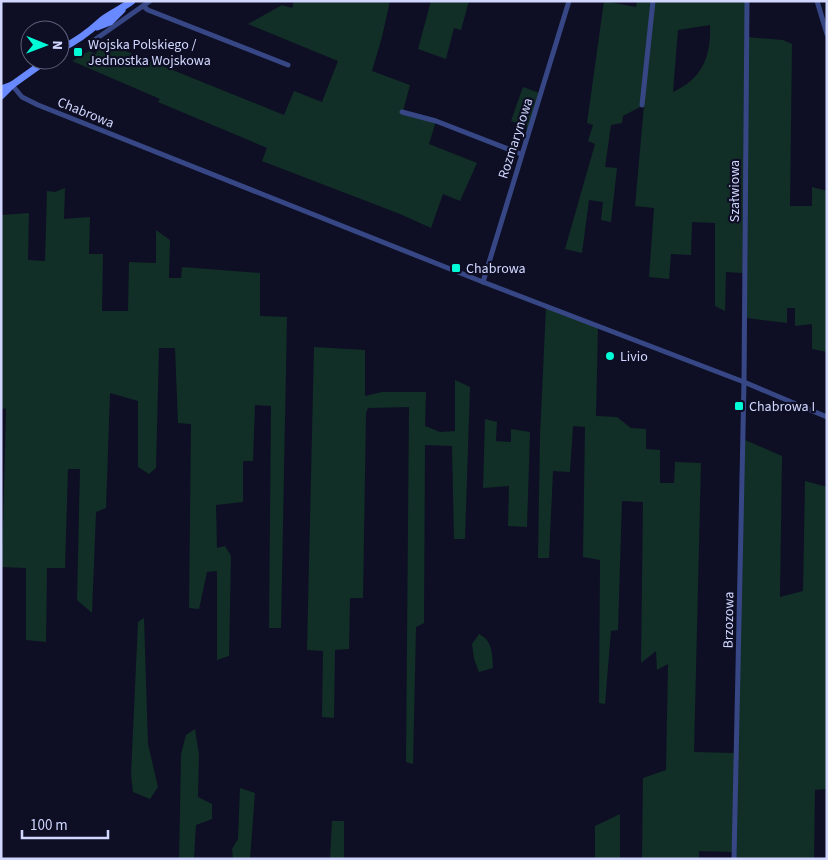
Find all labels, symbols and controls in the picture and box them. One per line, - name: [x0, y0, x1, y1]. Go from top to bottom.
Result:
- north arrow: [20, 20, 70, 70]
- place label: Wojska Polskiego / Jednostka Wojskowa: [88, 35, 211, 71]
- text: N: [47, 40, 67, 50]
- marker: Wojska Polskiego / Jednostka Wojskowa: [72, 46, 84, 58]
- street label: Chabrowa: [54, 92, 117, 133]
- street label: Rozmarynowa: [493, 95, 538, 181]
- street label: Szałwiowa: [725, 160, 745, 222]
- place label: Chabrowa: [466, 259, 526, 279]
- marker: Chabrowa: [450, 262, 462, 274]
- place label: Livio: [620, 347, 648, 367]
- marker: Livio: [604, 350, 616, 362]
- place label: Chabrowa I: [749, 397, 815, 417]
- marker: Chabrowa I: [733, 400, 745, 412]
- street label: Brzozowa: [719, 592, 739, 649]
- scale bar: [22, 808, 109, 840]
- text: 100 m: [30, 815, 68, 836]

